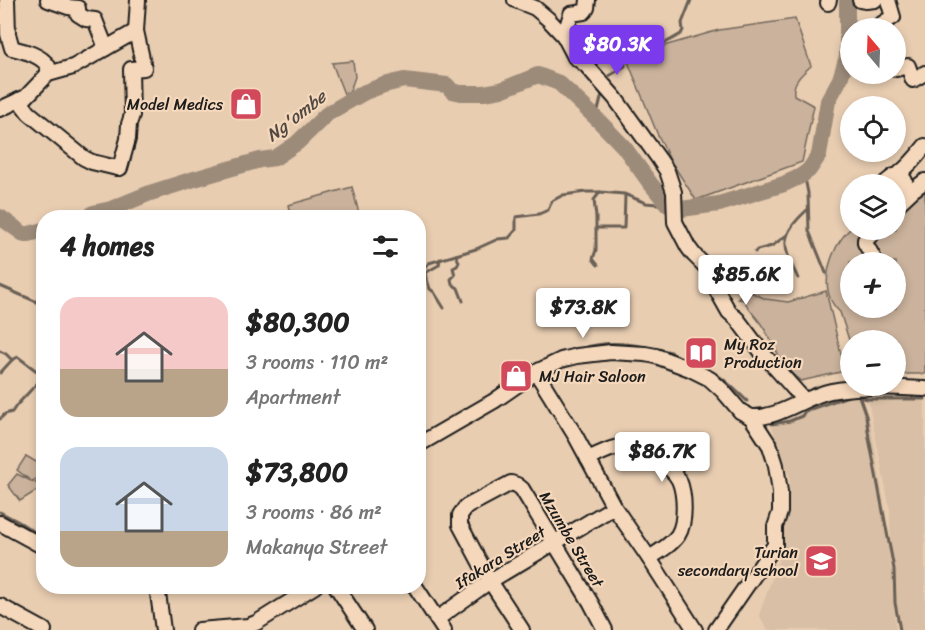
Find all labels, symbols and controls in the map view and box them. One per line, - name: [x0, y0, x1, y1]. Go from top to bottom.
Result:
- north arrow: [840, 18, 906, 84]
- map controls: [840, 18, 906, 396]
- pin: $80.3K: [568, 25, 666, 76]
- text: $80.3K: [583, 27, 651, 62]
- water label: Ng'ombe: [259, 81, 335, 150]
- shop icon: Model Medics: [228, 86, 264, 122]
- place label: Model Medics: [127, 90, 224, 119]
- button: locate: [840, 96, 906, 162]
- button: layers: [840, 174, 906, 240]
- text: 4 homes: [60, 223, 154, 269]
- icon: filters: [369, 230, 402, 263]
- button: +: [840, 252, 906, 318]
- pin: $85.6K: [697, 255, 795, 306]
- text: $85.6K: [712, 257, 780, 292]
- pin: $73.8K: [534, 288, 632, 339]
- text: $73.8K: [550, 290, 616, 325]
- text: $80,300: [246, 299, 350, 345]
- icon: home: [108, 321, 180, 393]
- place label: My Roz Production: [724, 330, 802, 377]
- button: −: [840, 330, 906, 396]
- library icon: My Roz Production: [683, 335, 719, 371]
- text: 3 rooms · 110 m²: [246, 345, 388, 380]
- shop icon: MJ Hair Saloon: [498, 358, 534, 394]
- place label: MJ Hair Saloon: [539, 362, 646, 391]
- text: Apartment: [246, 380, 340, 415]
- pin: $86.7K: [613, 432, 711, 483]
- text: $86.7K: [629, 434, 695, 469]
- text: $73,800: [246, 449, 348, 495]
- icon: home: [108, 471, 180, 543]
- street label: Mzumbe Street: [531, 485, 612, 594]
- text: 3 rooms · 86 m²: [246, 495, 382, 530]
- street label: Ifakara Street: [448, 517, 552, 598]
- text: Makanya Street: [246, 530, 387, 565]
- place label: Turian secondary school: [677, 538, 798, 585]
- school or university icon: Turian secondary school: [803, 543, 839, 579]

